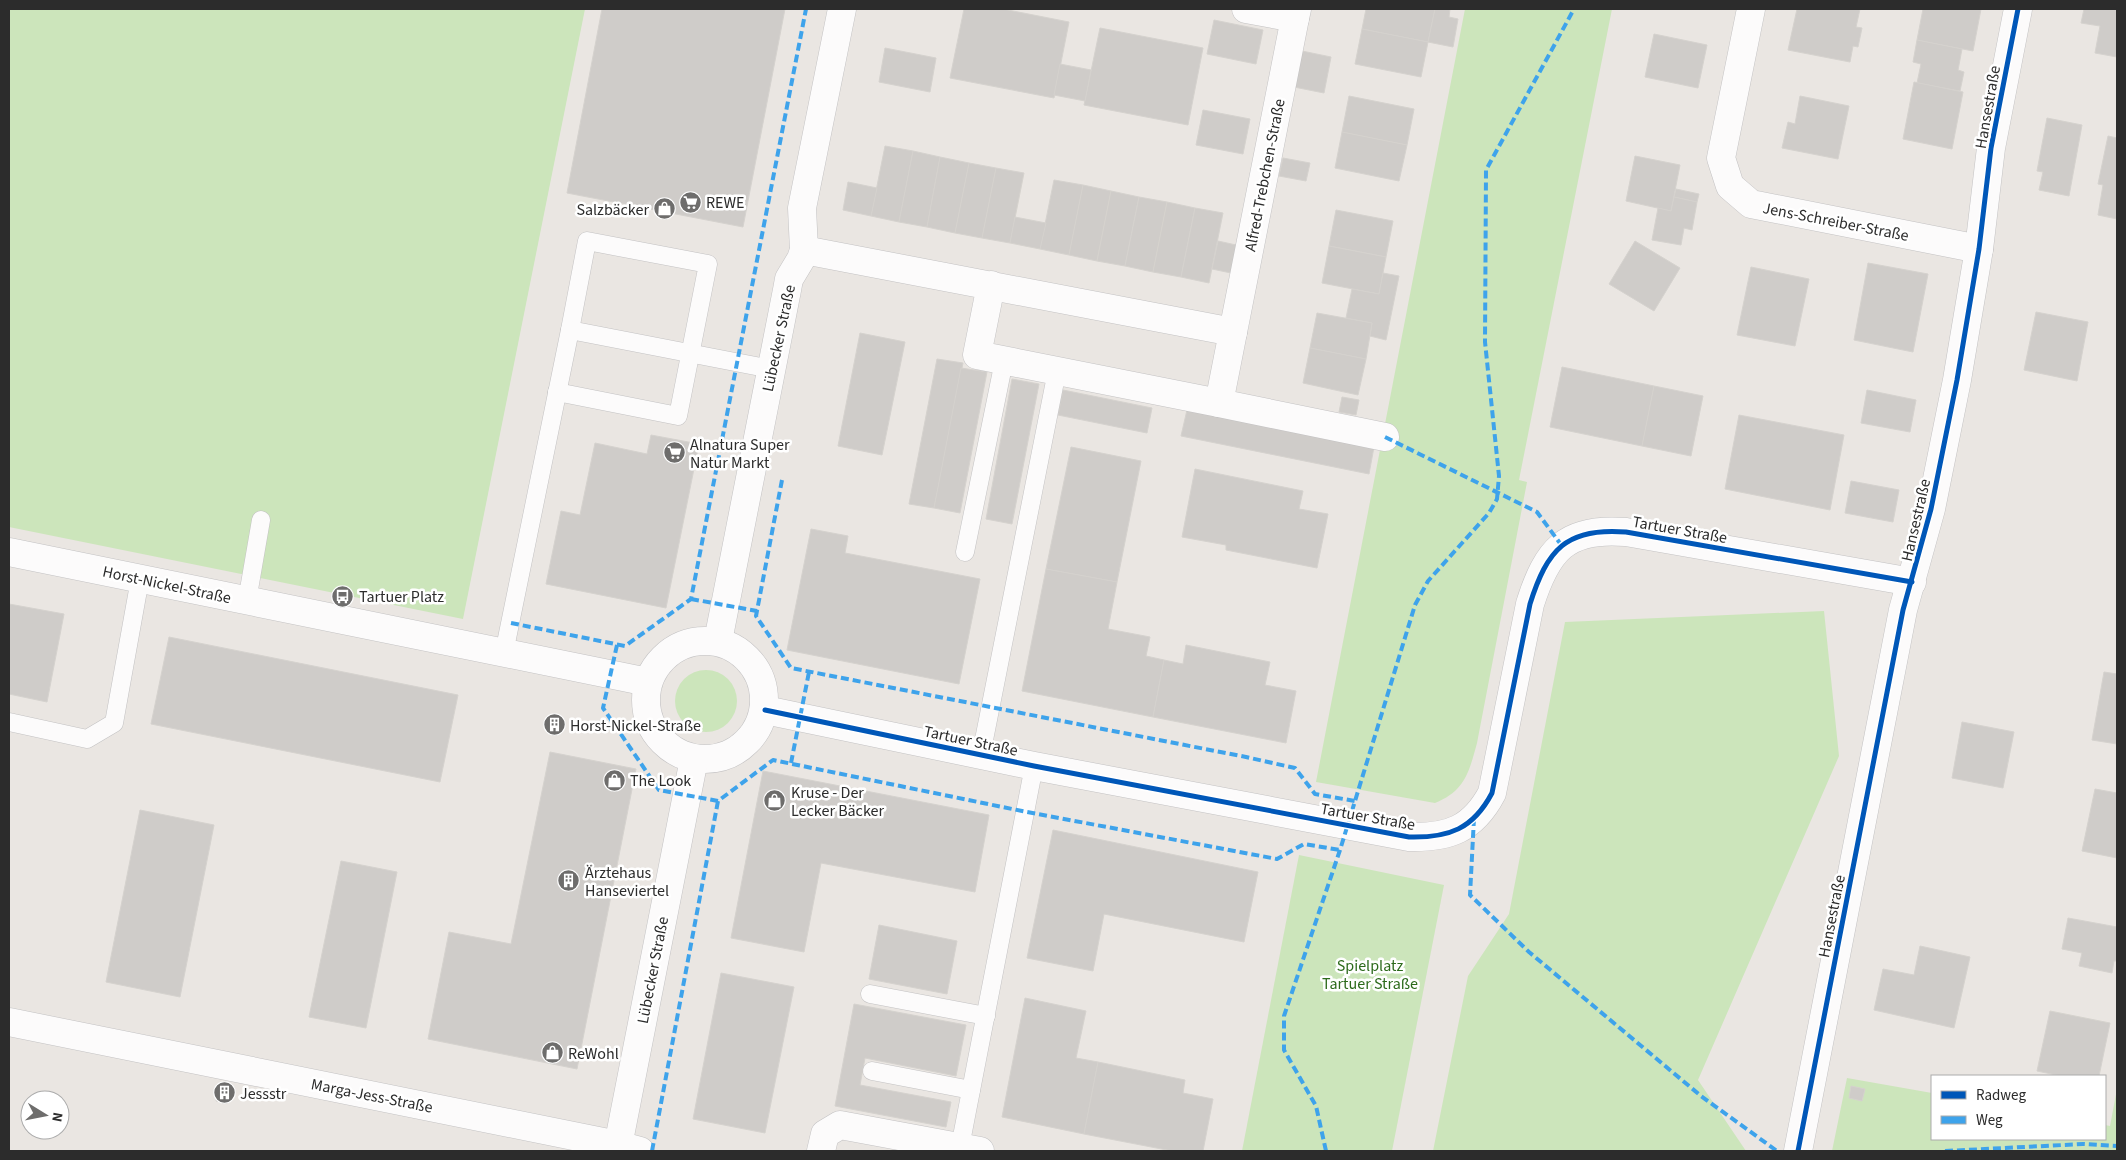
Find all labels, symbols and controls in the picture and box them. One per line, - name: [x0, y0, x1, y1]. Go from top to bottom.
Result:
- street label: Hansestraße: [1970, 64, 2006, 150]
- street label: Alfred-Trebchen-Straße: [1239, 97, 1291, 253]
- supermarket icon: REWE: [678, 190, 702, 214]
- place label: REWE: [706, 192, 745, 214]
- shop icon: Salzbäcker: [653, 197, 677, 221]
- street label: Jens-Schreiber-Straße: [1761, 197, 1911, 247]
- place label: Salzbäcker: [576, 199, 649, 221]
- street label: Lübecker Straße: [757, 283, 801, 394]
- place label: Alnatura Super Natur Markt: [690, 434, 790, 474]
- supermarket icon: Alnatura Super Natur Markt: [662, 441, 686, 465]
- street label: Hansestraße: [1896, 477, 1936, 564]
- street label: Tartuer Straße: [1631, 511, 1729, 549]
- street label: Horst-Nickel-Straße: [101, 561, 233, 609]
- bus stop icon: Tartuer Platz: [331, 584, 355, 608]
- place label: Tartuer Platz: [359, 586, 444, 608]
- building icon: Horst-Nickel-Straße: [542, 713, 566, 737]
- place label: Horst-Nickel-Straße: [570, 715, 701, 737]
- street label: Tartuer Straße: [922, 720, 1020, 762]
- shop icon: The Look: [602, 768, 626, 792]
- place label: The Look: [630, 770, 691, 792]
- place label: Kruse - Der Lecker Bäcker: [791, 782, 884, 822]
- shop icon: Kruse - Der Lecker Bäcker: [763, 789, 787, 813]
- street label: Tartuer Straße: [1319, 798, 1417, 836]
- place label: Ärztehaus Hanseviertel: [585, 862, 669, 902]
- building icon: Ärztehaus Hanseviertel: [557, 869, 581, 893]
- street label: Hansestraße: [1813, 873, 1851, 960]
- street label: Lübecker Straße: [632, 915, 674, 1026]
- park label: Spielplatz Tartuer Straße: [1322, 955, 1418, 995]
- shop icon: ReWohl: [540, 1041, 564, 1065]
- place label: ReWohl: [568, 1043, 619, 1065]
- street label: Marga-Jess-Straße: [309, 1073, 435, 1119]
- legend: [1931, 1075, 2106, 1140]
- building icon: Jessstr: [212, 1081, 236, 1105]
- place label: Jessstr: [240, 1083, 287, 1105]
- text: Radweg: [1976, 1085, 2026, 1106]
- north arrow: [20, 1090, 70, 1140]
- text: Weg: [1976, 1110, 2003, 1131]
- text: N: [46, 1111, 67, 1123]

